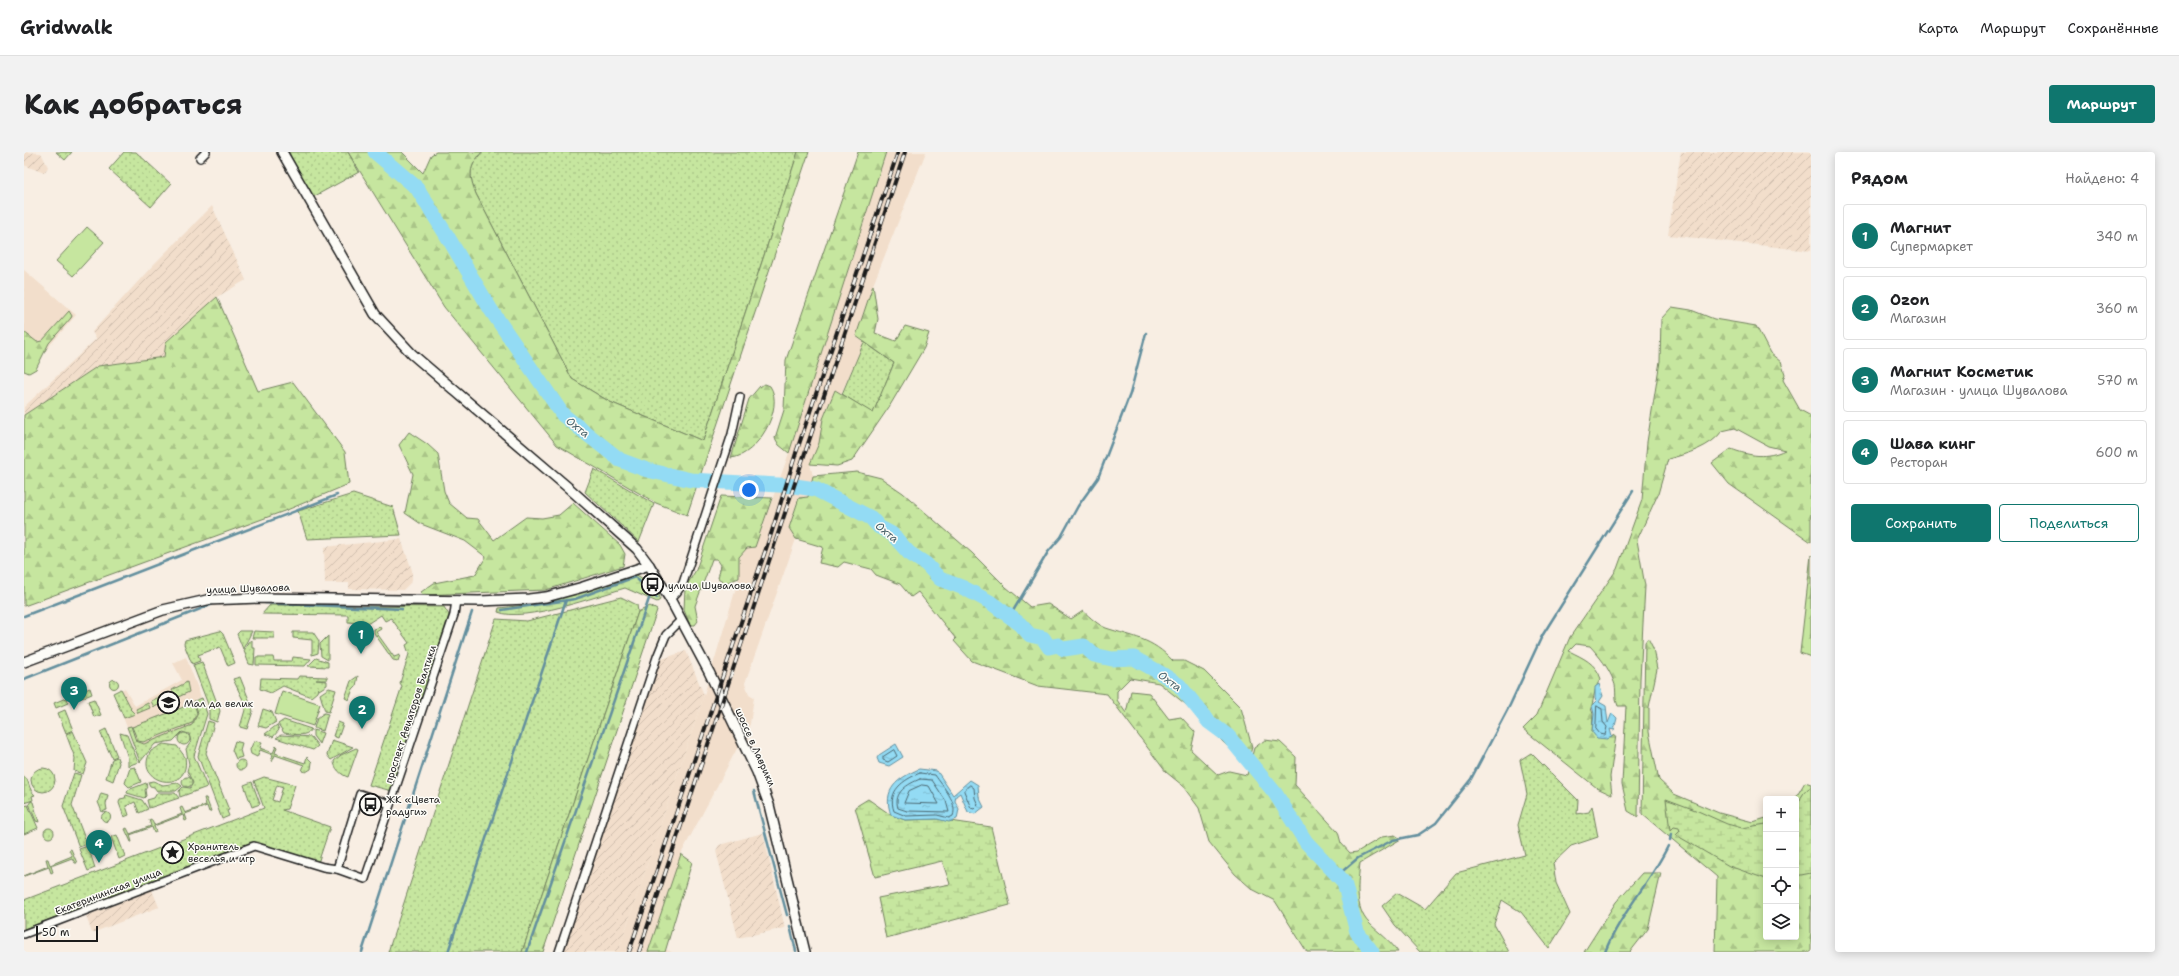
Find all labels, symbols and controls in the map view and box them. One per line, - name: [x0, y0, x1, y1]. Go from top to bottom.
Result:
- text: Gridwalk: [20, 15, 113, 40]
- text: Карта: [1918, 19, 1958, 37]
- text: Маршрут: [1980, 19, 2046, 37]
- text: Сохранённые: [2068, 19, 2159, 37]
- text: Как добраться: [24, 85, 243, 123]
- button: Маршрут: [2049, 85, 2155, 123]
- text: Рядом: [1851, 167, 1908, 189]
- text: Найдено: 4: [2065, 170, 2139, 187]
- text: Магнит: [1890, 218, 1951, 238]
- text: 1: [1862, 228, 1868, 245]
- text: 340 m: [2096, 228, 2138, 245]
- text: Супермаркет: [1890, 238, 1973, 255]
- text: Ozon: [1890, 290, 1930, 310]
- text: 2: [1860, 300, 1870, 317]
- text: 360 m: [2096, 300, 2138, 317]
- text: Магазин: [1890, 310, 1946, 327]
- text: Магнит Косметик: [1890, 362, 2034, 382]
- text: 3: [1860, 372, 1870, 389]
- text: 570 m: [2097, 372, 2138, 389]
- text: Магазин · улица Шувалова: [1890, 382, 2068, 399]
- water label: Охта: [563, 413, 593, 441]
- text: Шава кинг: [1890, 434, 1975, 454]
- text: 4: [1860, 444, 1870, 461]
- text: 600 m: [2095, 444, 2138, 461]
- text: Ресторан: [1890, 454, 1948, 471]
- your location: [739, 480, 759, 500]
- button: Сохранить: [1851, 504, 1991, 542]
- button: Поделиться: [1999, 504, 2139, 542]
- water label: Охта: [872, 518, 902, 546]
- bus stop icon: улица Шувалова: [640, 572, 666, 598]
- place label: улица Шувалова: [668, 579, 752, 592]
- street label: улица Шувалова: [206, 581, 291, 596]
- pin: 1: [348, 621, 374, 654]
- street label: проспект Авиаторов Балтики: [382, 643, 439, 785]
- water label: Охта: [1155, 668, 1185, 695]
- pin: 3: [61, 677, 87, 710]
- school or university icon: Мал да велик: [155, 690, 181, 716]
- pin: 2: [349, 696, 375, 729]
- place label: Мал да велик: [184, 697, 254, 710]
- street label: шоссе в Лаврики: [732, 706, 779, 789]
- bus stop icon: ЖК «Цвета радуги»: [358, 792, 384, 818]
- place label: ЖК «Цвета радуги»: [386, 793, 441, 818]
- map controls: [1763, 796, 1799, 940]
- button: +: [1763, 796, 1799, 832]
- pin: 4: [86, 830, 112, 863]
- button: −: [1763, 832, 1799, 868]
- place icon: Хранитель веселья и игр: [159, 839, 185, 865]
- place label: Хранитель веселья и игр: [188, 840, 256, 865]
- street label: Екатерининская улица: [53, 865, 164, 918]
- button: locate: [1763, 868, 1799, 904]
- button: layers: [1763, 904, 1799, 940]
- scale bar: [36, 924, 98, 943]
- text: 50 m: [42, 925, 70, 940]

